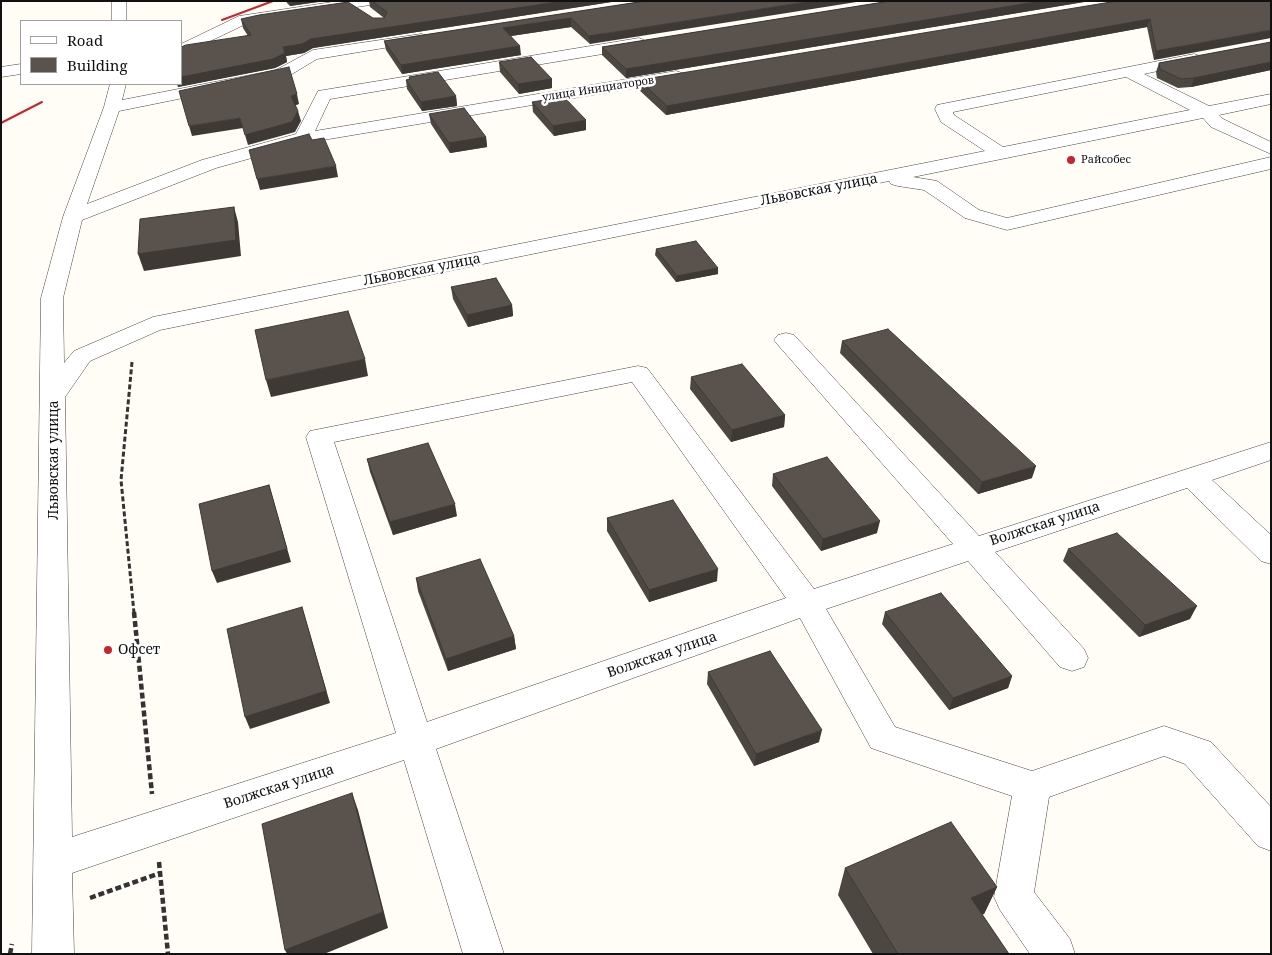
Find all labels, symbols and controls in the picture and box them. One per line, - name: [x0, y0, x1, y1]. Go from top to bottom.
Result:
- legend: [20, 20, 182, 85]
- text: Road: [67, 30, 103, 50]
- text: Building: [67, 55, 128, 75]
- street label: улица Инициаторов: [541, 74, 655, 104]
- place label: Райсобес: [1081, 153, 1131, 167]
- marker: Райсобес: [1065, 154, 1077, 166]
- street label: Львовская улица: [759, 170, 879, 210]
- street label: Львовская улица: [362, 250, 482, 290]
- street label: Львовская улица: [46, 400, 62, 520]
- street label: Волжская улица: [988, 498, 1102, 550]
- street label: Волжская улица: [605, 628, 719, 682]
- place label: Офсет: [118, 642, 160, 658]
- marker: Офсет: [102, 644, 114, 656]
- street label: Волжская улица: [222, 761, 336, 813]

